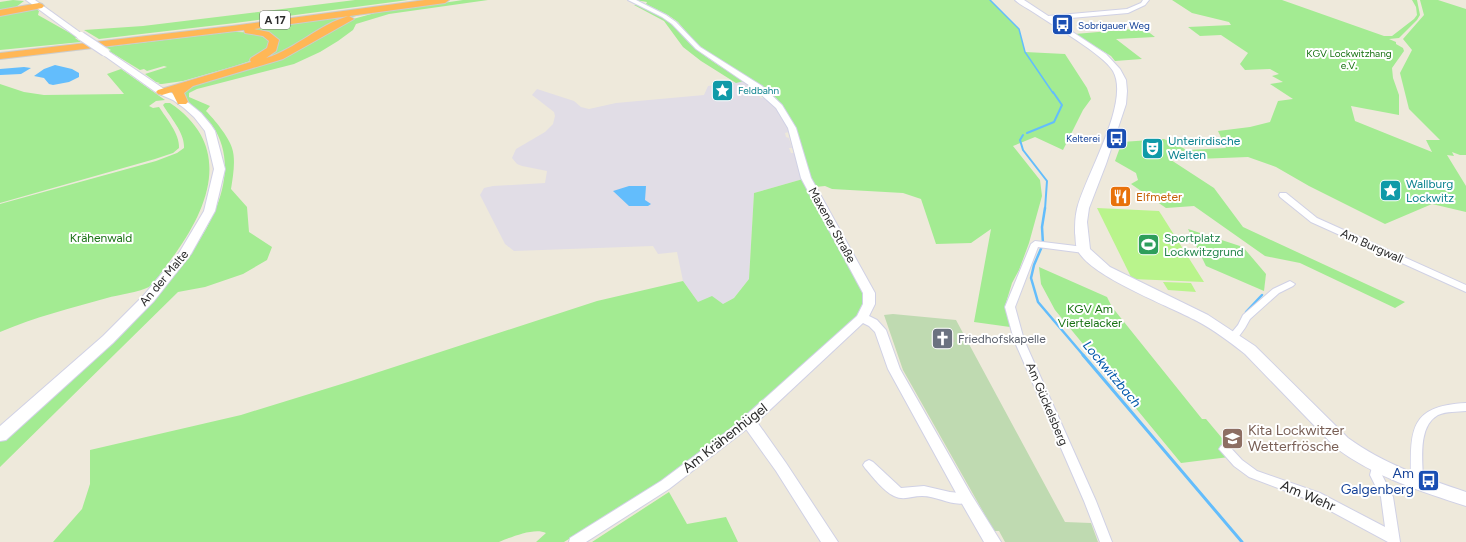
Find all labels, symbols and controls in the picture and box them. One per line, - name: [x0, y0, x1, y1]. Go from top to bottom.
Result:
- road number: A 17: [260, 11, 290, 29]
- bus stop icon: Sobrigauer Weg: [1049, 12, 1075, 38]
- place label: Sobrigauer Weg: [1078, 19, 1150, 32]
- park label: KGV Lockwitzhang e.V.: [1306, 47, 1392, 72]
- place icon: Feldbahn: [709, 77, 735, 103]
- place label: Feldbahn: [738, 84, 779, 97]
- bus stop icon: Kelterei: [1103, 125, 1129, 151]
- place label: Kelterei: [1066, 132, 1100, 145]
- place label: Unterirdische Welten: [1168, 134, 1241, 162]
- theatre icon: Unterirdische Welten: [1140, 135, 1166, 161]
- place label: Wallburg Lockwitz: [1406, 177, 1454, 205]
- place icon: Wallburg Lockwitz: [1378, 178, 1404, 204]
- restaurant icon: Elfmeter: [1108, 184, 1134, 210]
- street label: Maxener Straße: [805, 185, 859, 266]
- place label: Elfmeter: [1136, 190, 1182, 204]
- street label: Am Burgwall: [1338, 226, 1406, 266]
- park label: Krähenwald: [70, 231, 132, 245]
- place label: Sportplatz Lockwitzgrund: [1164, 231, 1244, 259]
- sports icon: Sportplatz Lockwitzgrund: [1135, 232, 1161, 258]
- street label: An der Malte: [137, 247, 192, 309]
- park label: KGV Am Viertelacker: [1058, 302, 1122, 330]
- church icon: Friedhofskapelle: [930, 326, 956, 352]
- place label: Friedhofskapelle: [958, 332, 1046, 346]
- water label: Lockwitzbach: [1080, 338, 1144, 410]
- street label: Am Gückelsberg: [1023, 360, 1071, 448]
- street label: Am Krähenhügel: [679, 400, 771, 476]
- place label: Kita Lockwitzer Wetterfrösche: [1248, 422, 1344, 455]
- school or university icon: Kita Lockwitzer Wetterfrösche: [1220, 425, 1246, 451]
- place label: Am Galgenberg: [1341, 465, 1414, 498]
- bus stop icon: Am Galgenberg: [1416, 468, 1442, 494]
- street label: Am Wehr: [1278, 477, 1338, 515]

